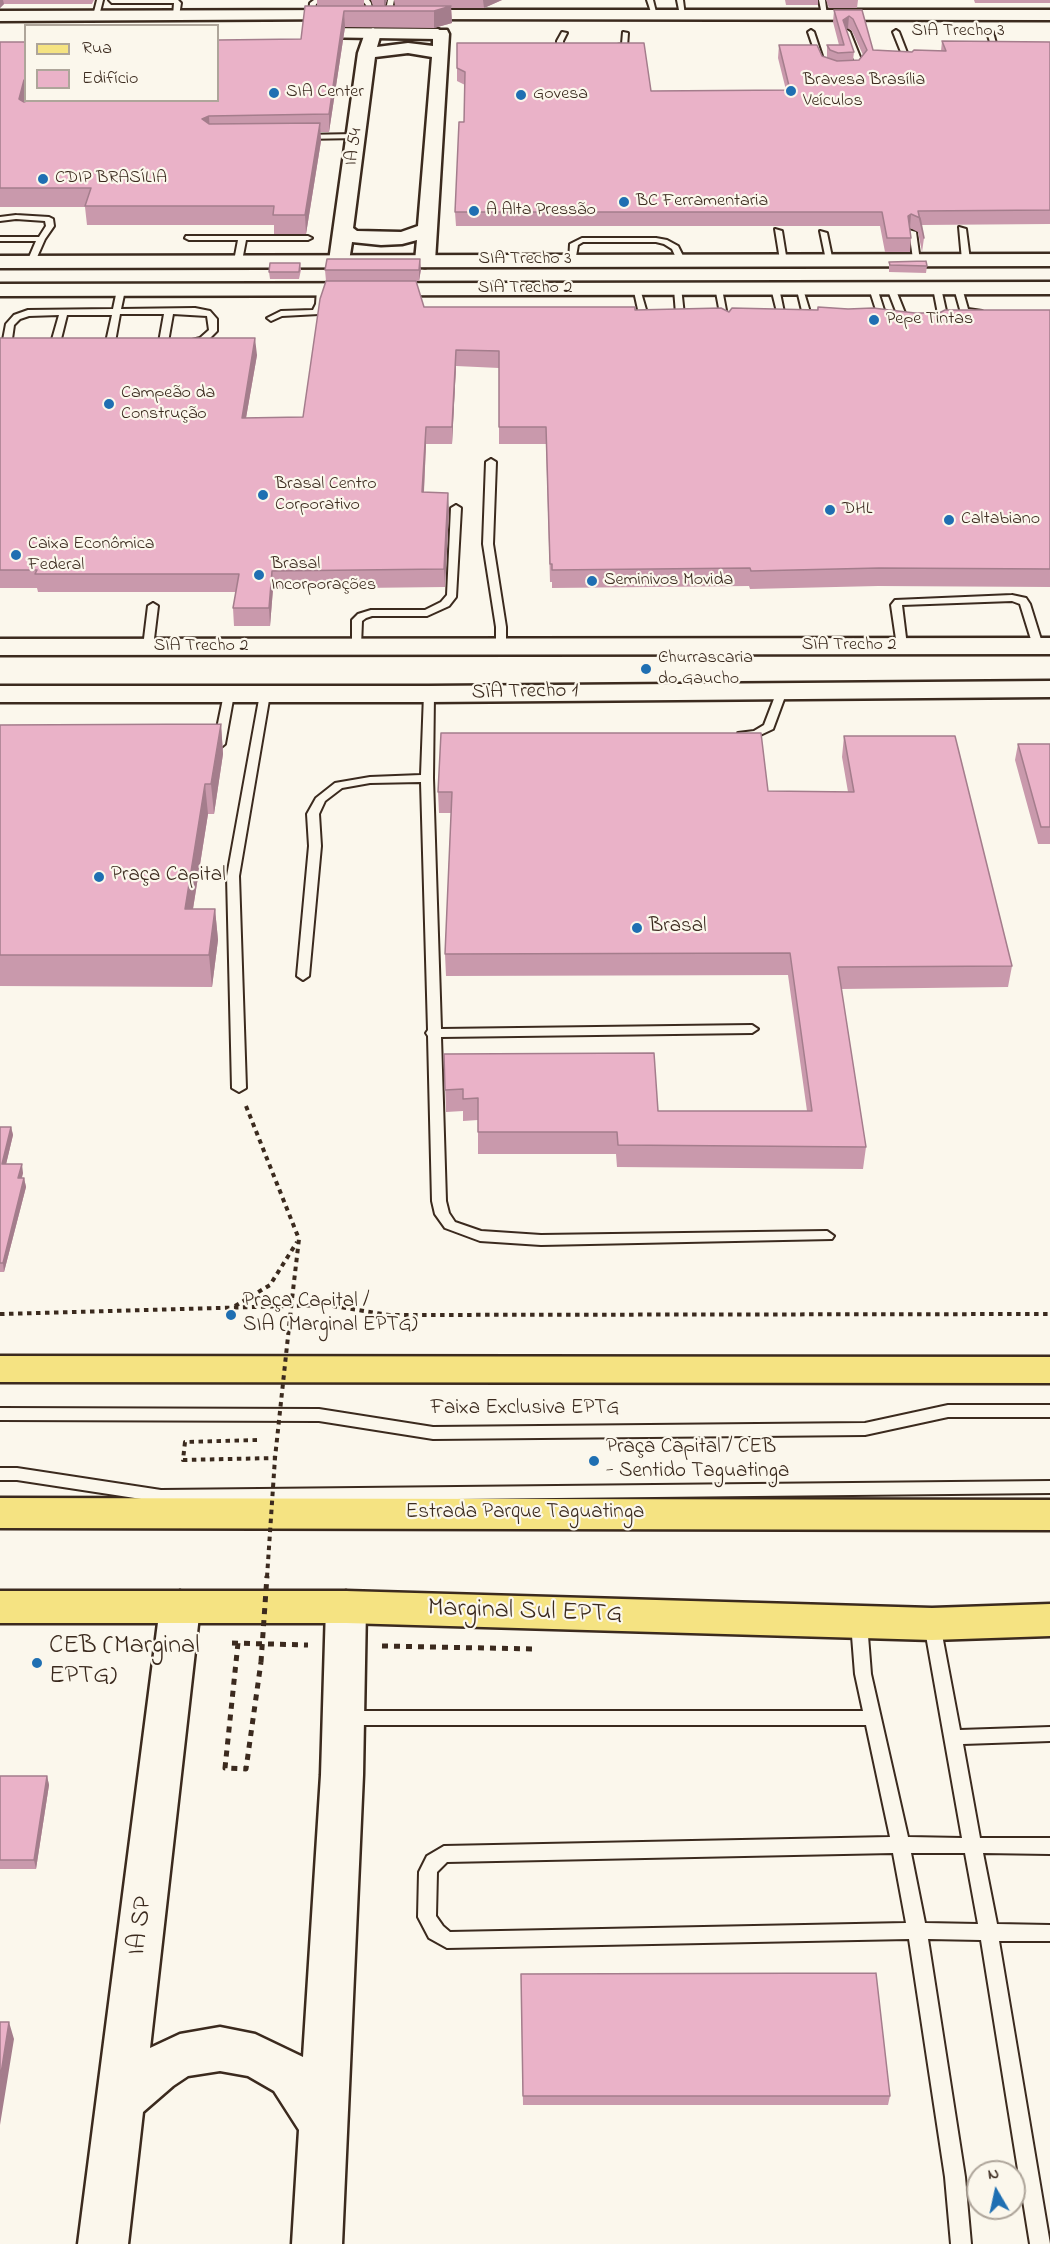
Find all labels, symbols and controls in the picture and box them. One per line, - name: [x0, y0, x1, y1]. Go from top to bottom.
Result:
- street label: SIA Trecho 3: [911, 21, 1005, 43]
- legend: [24, 24, 219, 102]
- text: Rua: [82, 36, 112, 62]
- text: Edifício: [82, 66, 138, 92]
- place label: Bravesa Brasília Veículos: [803, 70, 925, 112]
- place label: SIA Center: [286, 82, 364, 104]
- place label: Govesa: [533, 84, 588, 106]
- marker: Bravesa Brasília Veículos: [784, 84, 798, 98]
- marker: SIA Center: [267, 86, 281, 100]
- marker: Govesa: [514, 88, 528, 102]
- street label: IA 54: [342, 127, 368, 167]
- place label: CDIP BRASÍLIA: [55, 168, 167, 190]
- marker: CDIP BRASÍLIA: [36, 172, 50, 186]
- place label: BC Ferramentaria: [636, 191, 768, 213]
- marker: BC Ferramentaria: [617, 195, 631, 209]
- place label: A Alta Pressão: [486, 200, 596, 222]
- marker: A Alta Pressão: [467, 204, 481, 218]
- street label: SIA Trecho 3: [478, 249, 572, 271]
- street label: SIA Trecho 2: [478, 278, 572, 300]
- place label: Pepe Tintas: [886, 309, 973, 331]
- marker: Pepe Tintas: [867, 313, 881, 327]
- place label: Campeão da Construção: [121, 383, 215, 426]
- marker: Campeão da Construção: [102, 397, 116, 411]
- place label: Brasal Centro Corporativo: [275, 474, 377, 516]
- marker: Brasal Centro Corporativo: [256, 488, 270, 502]
- place label: DHL: [842, 499, 872, 521]
- marker: DHL: [823, 503, 837, 517]
- place label: Caltabiano: [961, 509, 1040, 531]
- marker: Caltabiano: [942, 513, 956, 527]
- place label: Caixa Econômica Federal: [28, 534, 155, 576]
- marker: Caixa Econômica Federal: [9, 548, 23, 562]
- place label: Brasal Incorporações: [271, 554, 376, 596]
- marker: Brasal Incorporações: [252, 568, 266, 582]
- place label: Seminivos Movida: [604, 570, 733, 592]
- marker: Seminivos Movida: [585, 574, 599, 588]
- street label: SIA Trecho 2: [802, 635, 896, 657]
- street label: SIA Trecho 2: [154, 636, 248, 658]
- place label: Churrascaria do Gaucho: [658, 648, 753, 690]
- marker: Churrascaria do Gaucho: [639, 662, 653, 676]
- street label: SIA Trecho 1: [471, 679, 579, 707]
- place label: Praça Capital: [111, 864, 226, 890]
- marker: Praça Capital: [92, 870, 106, 884]
- place label: Brasal: [649, 915, 707, 941]
- marker: Brasal: [630, 921, 644, 935]
- place label: Praça Capital / SIA (Marginal EPTG): [243, 1290, 418, 1340]
- marker: Praça Capital / SIA (Marginal EPTG): [224, 1308, 238, 1322]
- street label: Faixa Exclusiva EPTG: [430, 1397, 620, 1423]
- place label: Praça Capital / CEB - Sentido Taguatinga: [606, 1436, 789, 1486]
- marker: Praça Capital / CEB - Sentido Taguatinga: [587, 1454, 601, 1468]
- street label: Estrada Parque Taguatinga: [406, 1501, 644, 1527]
- street label: Marginal Sul EPTG: [427, 1594, 623, 1632]
- place label: CEB (Marginal EPTG): [49, 1632, 200, 1694]
- marker: CEB (Marginal EPTG): [30, 1656, 44, 1670]
- street label: IA SP: [123, 1895, 161, 1957]
- north arrow: [966, 2160, 1026, 2220]
- text: N: [986, 2161, 1001, 2187]

